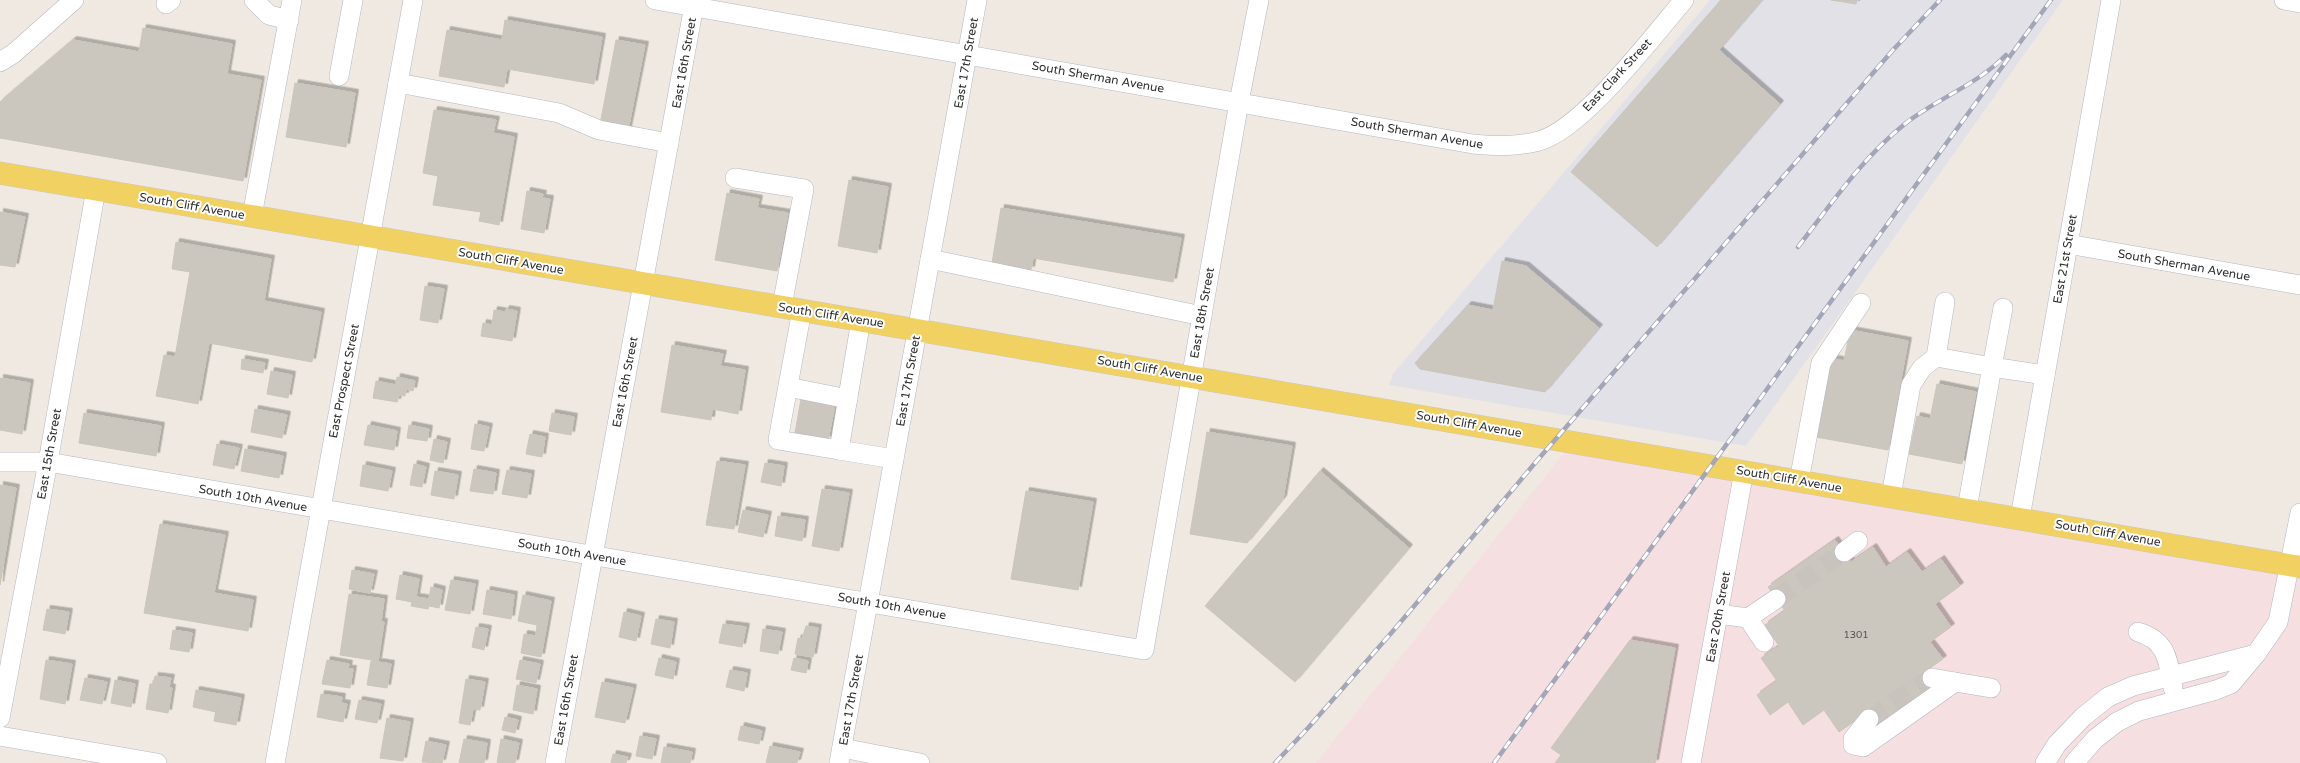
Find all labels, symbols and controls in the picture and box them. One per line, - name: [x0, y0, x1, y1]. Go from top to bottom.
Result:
- street label: East 16th Street: [669, 16, 699, 110]
- street label: East 17th Street: [951, 16, 981, 110]
- street label: East Clark Street: [1580, 35, 1655, 114]
- street label: South Sherman Avenue: [1031, 58, 1165, 96]
- street label: South Sherman Avenue: [1350, 114, 1484, 152]
- street label: South Cliff Avenue: [138, 190, 246, 222]
- street label: East 21st Street: [2050, 213, 2080, 305]
- street label: South Cliff Avenue: [457, 245, 565, 277]
- street label: South Sherman Avenue: [2117, 246, 2251, 284]
- street label: East 18th Street: [1187, 266, 1217, 360]
- street label: South Cliff Avenue: [777, 300, 885, 330]
- street label: East Prospect Street: [326, 322, 362, 439]
- street label: East 17th Street: [893, 334, 923, 428]
- street label: East 16th Street: [609, 335, 641, 429]
- street label: South Cliff Avenue: [1096, 353, 1204, 385]
- street label: East 15th Street: [34, 407, 64, 501]
- street label: South Cliff Avenue: [1415, 408, 1523, 440]
- street label: South Cliff Avenue: [1735, 463, 1843, 495]
- street label: South 10th Avenue: [198, 482, 309, 514]
- street label: South Cliff Avenue: [2054, 517, 2162, 549]
- street label: South 10th Avenue: [517, 536, 628, 568]
- street label: East 20th Street: [1703, 570, 1733, 664]
- street label: South 10th Avenue: [837, 590, 948, 622]
- house number: 1301: [1843, 629, 1869, 641]
- street label: East 16th Street: [551, 653, 581, 747]
- street label: East 17th Street: [836, 653, 866, 747]

